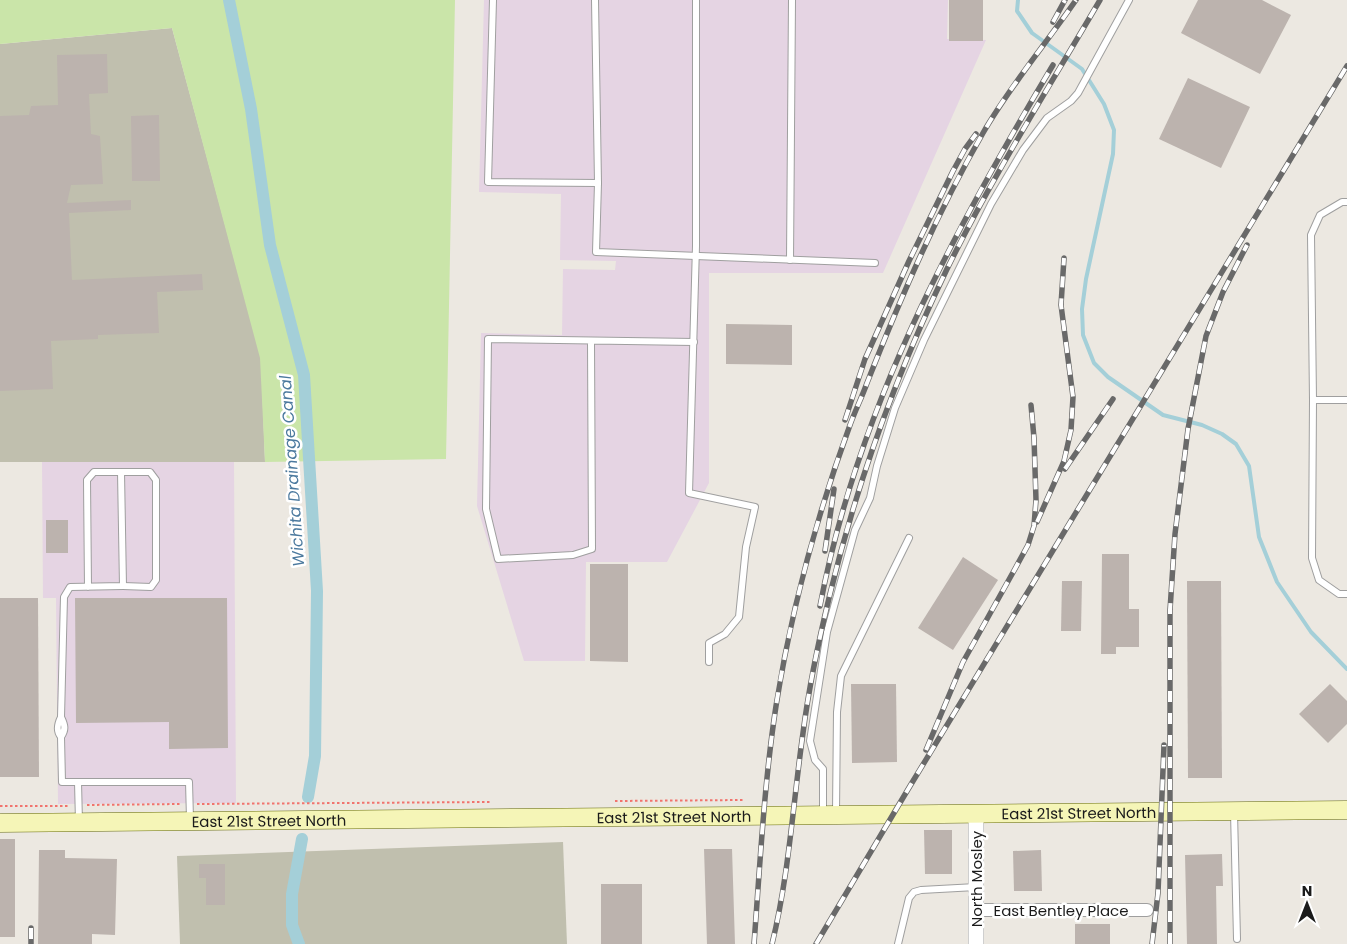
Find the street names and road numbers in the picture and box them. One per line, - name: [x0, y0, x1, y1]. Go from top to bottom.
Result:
- street label: East 21st Street North: [1001, 801, 1156, 824]
- street label: East 21st Street North: [596, 805, 751, 828]
- street label: East 21st Street North: [191, 809, 346, 832]
- street label: North Mosley: [966, 830, 987, 927]
- street label: East Bentley Place: [993, 900, 1129, 921]

